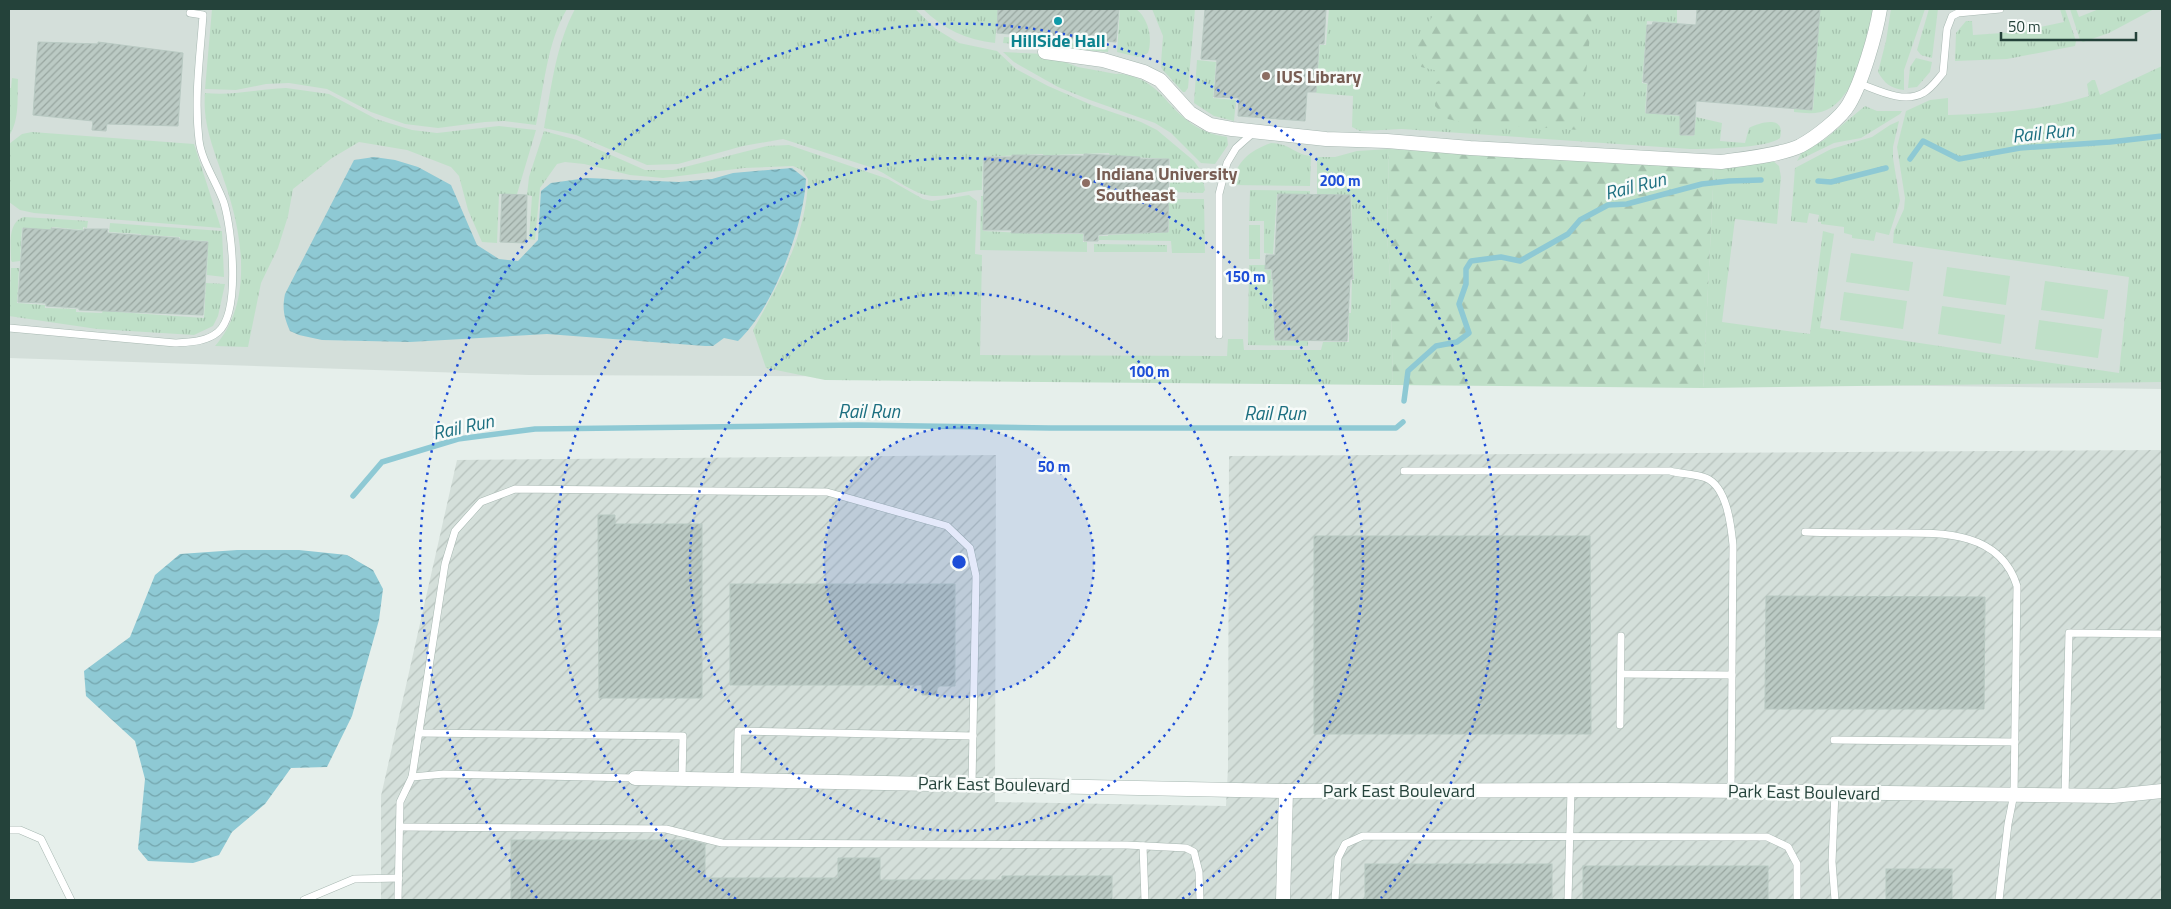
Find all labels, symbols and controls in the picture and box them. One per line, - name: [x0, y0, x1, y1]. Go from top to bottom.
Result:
- scale bar: [2001, 10, 2136, 42]
- marker: HillSide Hall: [1052, 15, 1064, 27]
- text: 50 m: [2008, 15, 2041, 38]
- place label: HillSide Hall: [1010, 27, 1106, 54]
- place label: IUS Library: [1276, 63, 1361, 90]
- marker: IUS Library: [1260, 70, 1272, 82]
- water label: Rail Run: [2011, 114, 2076, 150]
- place label: Indiana University Southeast: [1096, 160, 1238, 208]
- water label: Rail Run: [1601, 163, 1669, 207]
- text: 200 m: [1319, 169, 1361, 192]
- marker: Indiana University Southeast: [1080, 177, 1092, 189]
- text: 150 m: [1224, 265, 1266, 288]
- text: 100 m: [1128, 360, 1170, 383]
- water label: Rail Run: [838, 396, 901, 425]
- water label: Rail Run: [1244, 398, 1307, 427]
- water label: Rail Run: [430, 405, 497, 447]
- text: 50 m: [1038, 455, 1070, 478]
- centre of rings: [950, 553, 968, 571]
- street label: Park East Boulevard: [918, 769, 1070, 799]
- street label: Park East Boulevard: [1323, 777, 1475, 804]
- street label: Park East Boulevard: [1728, 777, 1880, 807]

